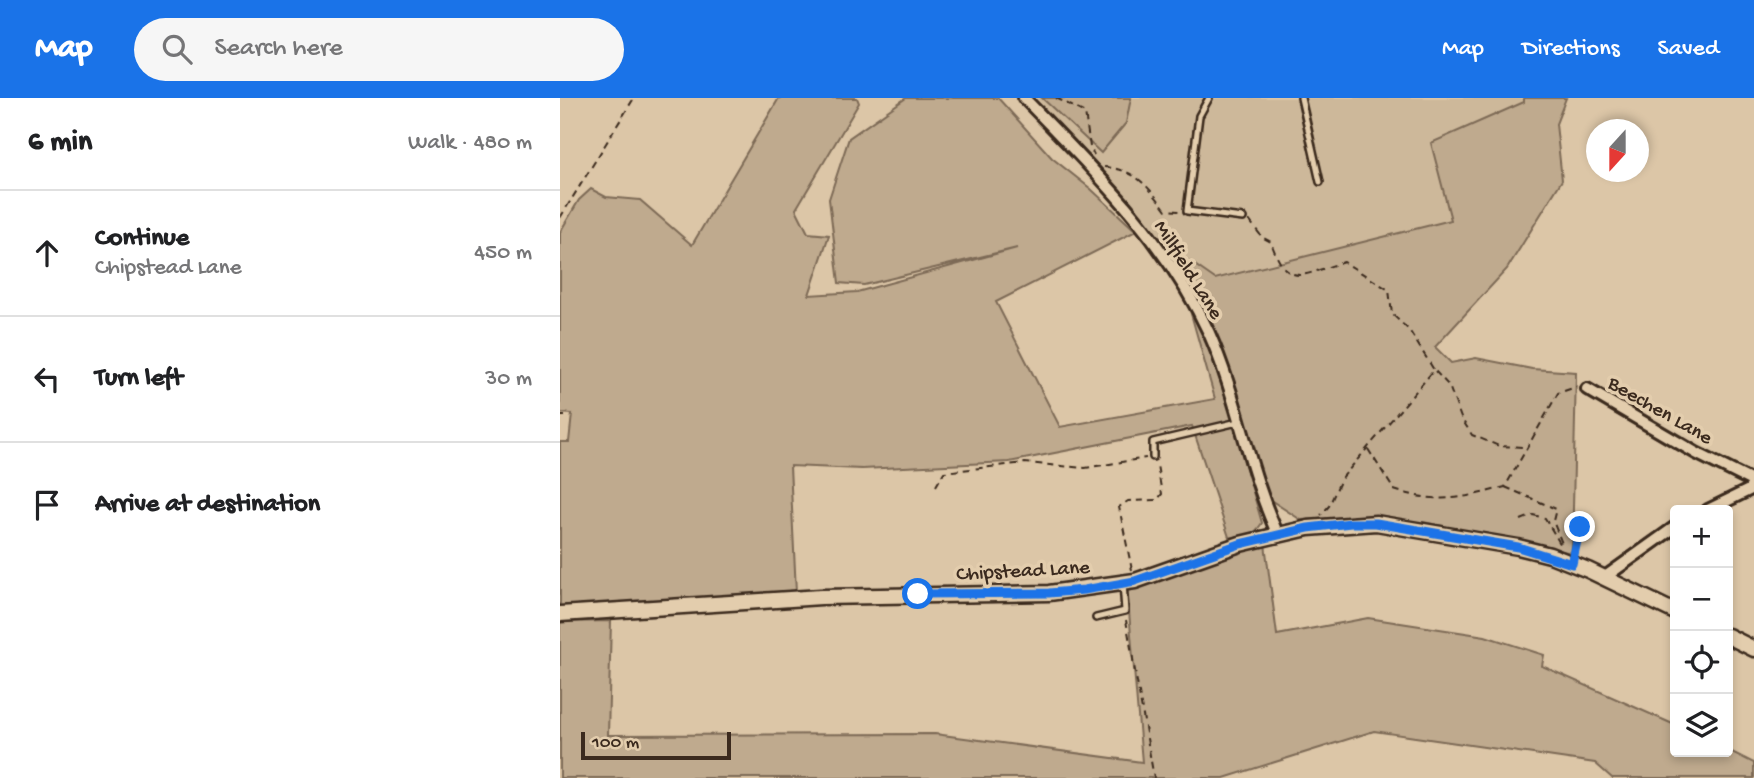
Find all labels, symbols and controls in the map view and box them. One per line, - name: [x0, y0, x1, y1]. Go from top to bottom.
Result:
- search box: [134, 18, 624, 81]
- text: Map: [35, 30, 92, 68]
- icon: search: [158, 30, 196, 68]
- text: Search here: [214, 34, 343, 65]
- text: Map: [1442, 35, 1484, 64]
- text: Directions: [1522, 35, 1620, 64]
- text: Saved: [1658, 35, 1719, 64]
- north arrow: [1586, 119, 1649, 182]
- text: 6 min: [28, 126, 92, 161]
- text: Walk · 480 m: [408, 130, 532, 157]
- street label: Millfield Lane: [1147, 217, 1228, 326]
- text: Continue: [95, 224, 189, 255]
- icon: ahead: [28, 234, 66, 272]
- text: 450 m: [474, 240, 532, 267]
- text: Chipstead Lane: [95, 255, 242, 282]
- icon: left: [28, 360, 66, 398]
- text: Turn left: [95, 364, 183, 395]
- text: 30 m: [485, 366, 532, 393]
- street label: Beechen Lane: [1602, 372, 1717, 453]
- icon: arrive: [28, 486, 66, 524]
- text: Arrive at destination: [95, 490, 320, 521]
- map controls: [1670, 505, 1733, 757]
- button: +: [1670, 505, 1733, 568]
- route end: [1564, 511, 1595, 542]
- street label: Chipstead Lane: [956, 556, 1092, 588]
- button: −: [1670, 568, 1733, 631]
- route start: [902, 578, 933, 609]
- button: locate: [1670, 631, 1733, 694]
- button: layers: [1670, 694, 1733, 757]
- scale bar: [581, 729, 732, 761]
- text: 100 m: [592, 732, 639, 755]

